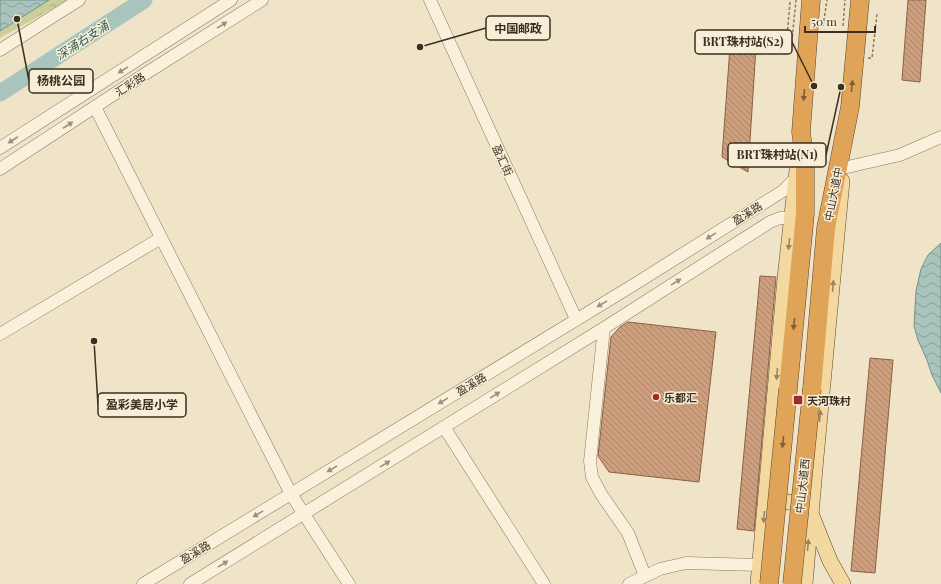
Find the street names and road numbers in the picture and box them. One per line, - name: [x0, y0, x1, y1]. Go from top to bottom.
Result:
- street label: 汇彩路: [112, 69, 148, 99]
- street label: 盈汇街: [489, 142, 517, 178]
- street label: 中山大道中: [820, 166, 846, 222]
- street label: 盈溪路: [729, 198, 765, 228]
- street label: 盈溪路: [453, 369, 489, 399]
- street label: 中山大道西: [792, 458, 812, 514]
- street label: 盈溪路: [177, 537, 213, 567]

